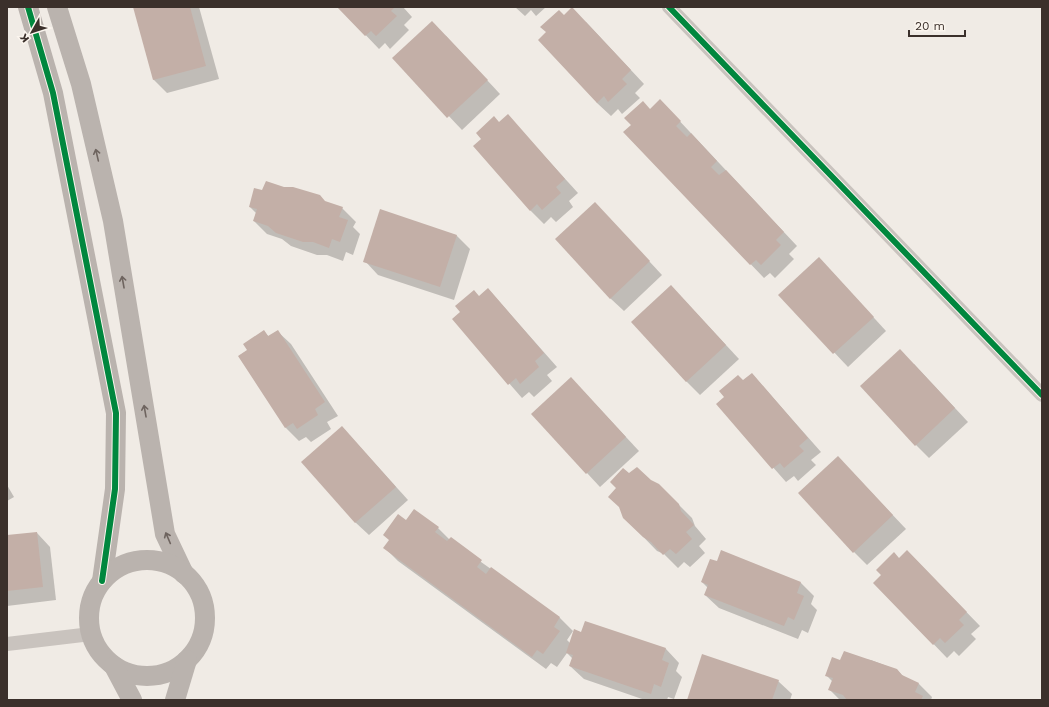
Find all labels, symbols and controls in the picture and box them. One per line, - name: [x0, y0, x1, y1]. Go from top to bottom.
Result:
- north arrow: [12, 12, 52, 52]
- scale bar: [909, 12, 965, 38]
- text: 20 m: [915, 19, 945, 33]
- text: K: [17, 31, 32, 45]
- one-way arrow: [93, 149, 101, 162]
- one-way arrow: [119, 276, 127, 289]
- one-way arrow: [141, 404, 149, 417]
- one-way arrow: [163, 533, 171, 545]

